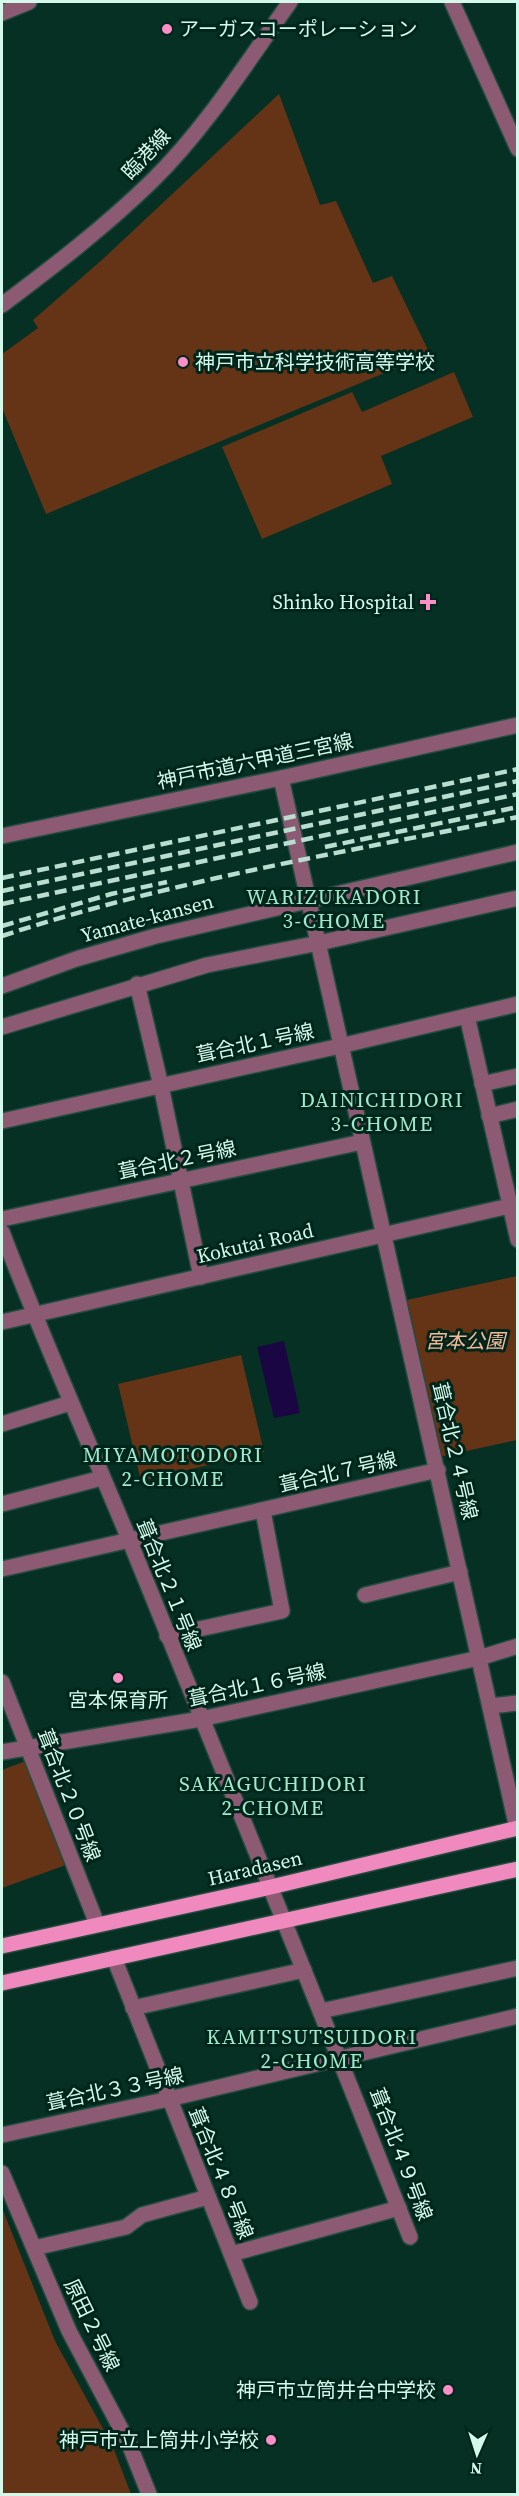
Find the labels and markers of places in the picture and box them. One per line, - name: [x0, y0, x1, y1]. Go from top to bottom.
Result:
- place label: アーガスコーポレーション: [179, 15, 417, 43]
- marker: アーガスコーポレーション: [160, 22, 174, 36]
- place label: 神戸市立科学技術高等学校: [195, 348, 435, 376]
- marker: 神戸市立科学技術高等学校: [176, 355, 190, 369]
- place label: Shinko Hospital: [273, 588, 414, 616]
- marker: Shinko Hospital: [419, 593, 437, 611]
- marker: 宮本保育所: [111, 1671, 125, 1685]
- place label: 宮本保育所: [68, 1686, 168, 1714]
- place label: 神戸市立筒井台中学校: [236, 2376, 436, 2404]
- marker: 神戸市立筒井台中学校: [441, 2383, 455, 2397]
- place label: 神戸市立上筒井小学校: [59, 2426, 259, 2454]
- marker: 神戸市立上筒井小学校: [264, 2433, 278, 2447]

